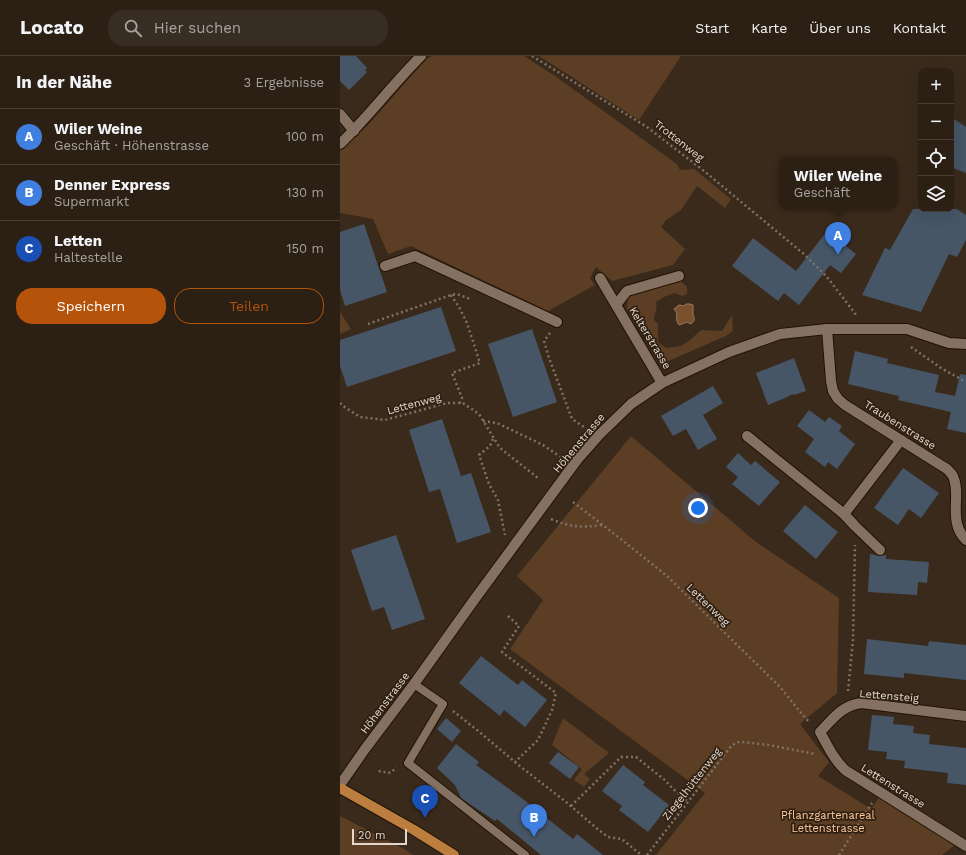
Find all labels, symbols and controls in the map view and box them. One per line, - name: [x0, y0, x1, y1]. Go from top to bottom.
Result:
- search box: [108, 10, 388, 46]
- text: Locato: [20, 16, 84, 39]
- icon: search: [122, 17, 144, 39]
- text: Hier suchen: [154, 19, 241, 37]
- text: Start: [695, 20, 729, 36]
- text: Karte: [751, 20, 787, 36]
- text: Über uns: [809, 20, 871, 36]
- text: Kontakt: [893, 20, 946, 36]
- map controls: [918, 68, 954, 212]
- button: +: [918, 68, 954, 104]
- text: In der Nähe: [16, 72, 112, 92]
- text: 3 Ergebnisse: [243, 75, 324, 90]
- button: −: [918, 104, 954, 140]
- street label: Trottenweg: [652, 118, 707, 165]
- text: Wiler Weine: [54, 120, 142, 138]
- text: A: [25, 129, 33, 144]
- text: 100 m: [286, 129, 324, 144]
- text: Geschäft · Höhenstrasse: [54, 138, 209, 153]
- button: locate: [918, 140, 954, 176]
- popup: [779, 157, 897, 209]
- text: Wiler Weine: [794, 167, 882, 185]
- text: Denner Express: [54, 176, 170, 194]
- button: layers: [918, 176, 954, 212]
- text: B: [25, 185, 33, 200]
- text: 130 m: [286, 185, 324, 200]
- text: Geschäft: [794, 185, 850, 200]
- text: Supermarkt: [54, 194, 129, 209]
- pin: A: [825, 222, 851, 255]
- text: Letten: [54, 232, 102, 250]
- text: C: [25, 241, 33, 256]
- text: 150 m: [286, 241, 324, 256]
- text: Haltestelle: [54, 250, 123, 265]
- button: Speichern: [16, 288, 166, 324]
- button: Teilen: [174, 288, 324, 324]
- street label: Kelterstrasse: [626, 304, 674, 372]
- street label: Lettenweg: [386, 391, 443, 417]
- street label: Traubenstrasse: [862, 398, 938, 452]
- street label: Höhenstrasse: [550, 411, 608, 475]
- your location: [688, 498, 708, 518]
- street label: Lettenweg: [684, 581, 733, 629]
- street label: Höhenstrasse: [358, 670, 412, 736]
- street label: Lettensteig: [859, 687, 919, 705]
- street label: Ziegelhüttenweg: [660, 745, 724, 823]
- street label: Lettenstrasse: [859, 761, 927, 811]
- pin: C: [412, 785, 438, 818]
- pin: B: [521, 804, 547, 837]
- park label: Pflanzgartenareal Lettenstrasse: [781, 809, 876, 835]
- scale bar: [352, 827, 407, 846]
- text: 20 m: [358, 829, 386, 842]

